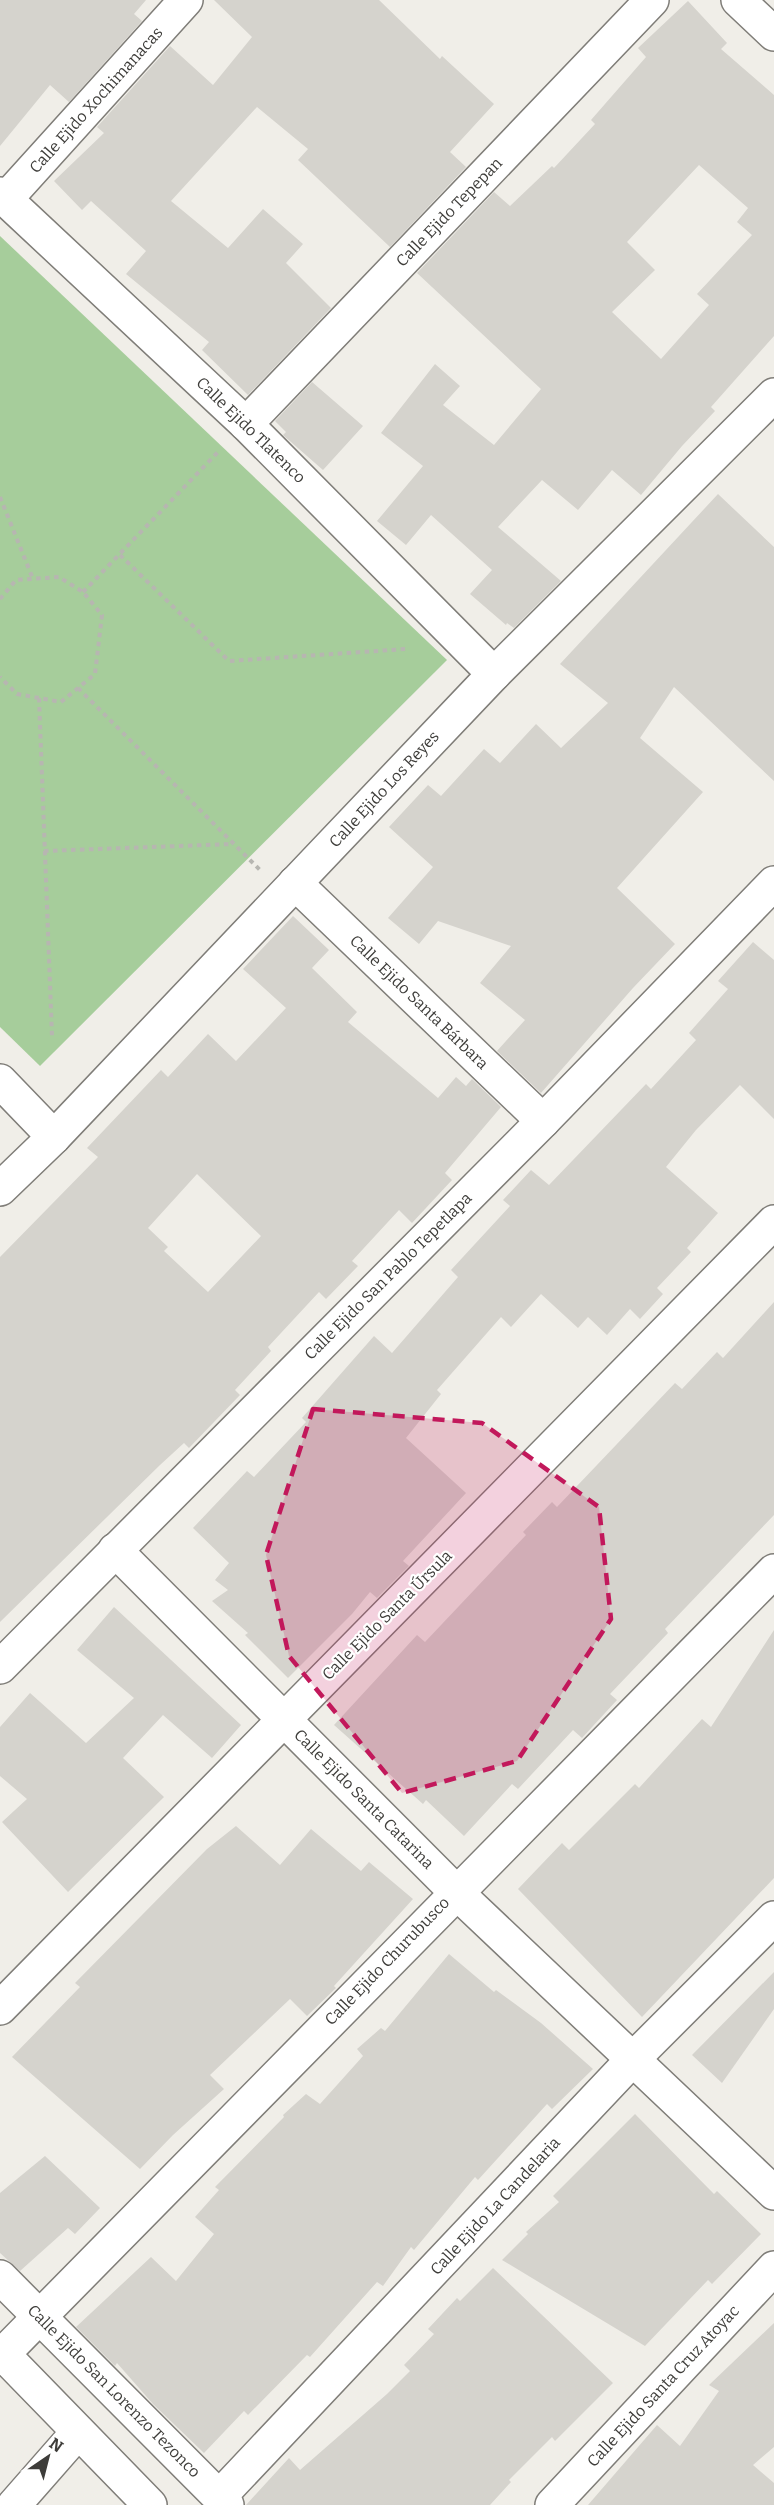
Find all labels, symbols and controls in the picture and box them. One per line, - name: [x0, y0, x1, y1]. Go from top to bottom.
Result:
- street label: Calle Ejido Xochimanacas: [25, 23, 167, 177]
- street label: Calle Ejido Tepepan: [392, 153, 506, 271]
- street label: Calle Ejido Tlatenco: [192, 373, 310, 487]
- street label: Calle Ejido Los Reyes: [325, 727, 443, 851]
- street label: Calle Ejido Santa Bárbara: [346, 931, 492, 1073]
- street label: Calle Ejido San Pablo Tepetlapa: [300, 1188, 476, 1364]
- street label: Calle Ejido Santa Úrsula: [317, 1545, 456, 1684]
- street label: Calle Ejido Santa Catarina: [290, 1725, 438, 1873]
- street label: Calle Ejido Churubusco: [321, 1893, 453, 2029]
- street label: Calle Ejido La Candelaria: [426, 2133, 564, 2279]
- street label: Calle Ejido San Lorenzo Tezonco: [24, 2301, 204, 2481]
- street label: Calle Ejido Santa Cruz Atoyac: [583, 2301, 743, 2471]
- north arrow: [18, 2427, 78, 2487]
- text: N: [46, 2434, 67, 2456]

